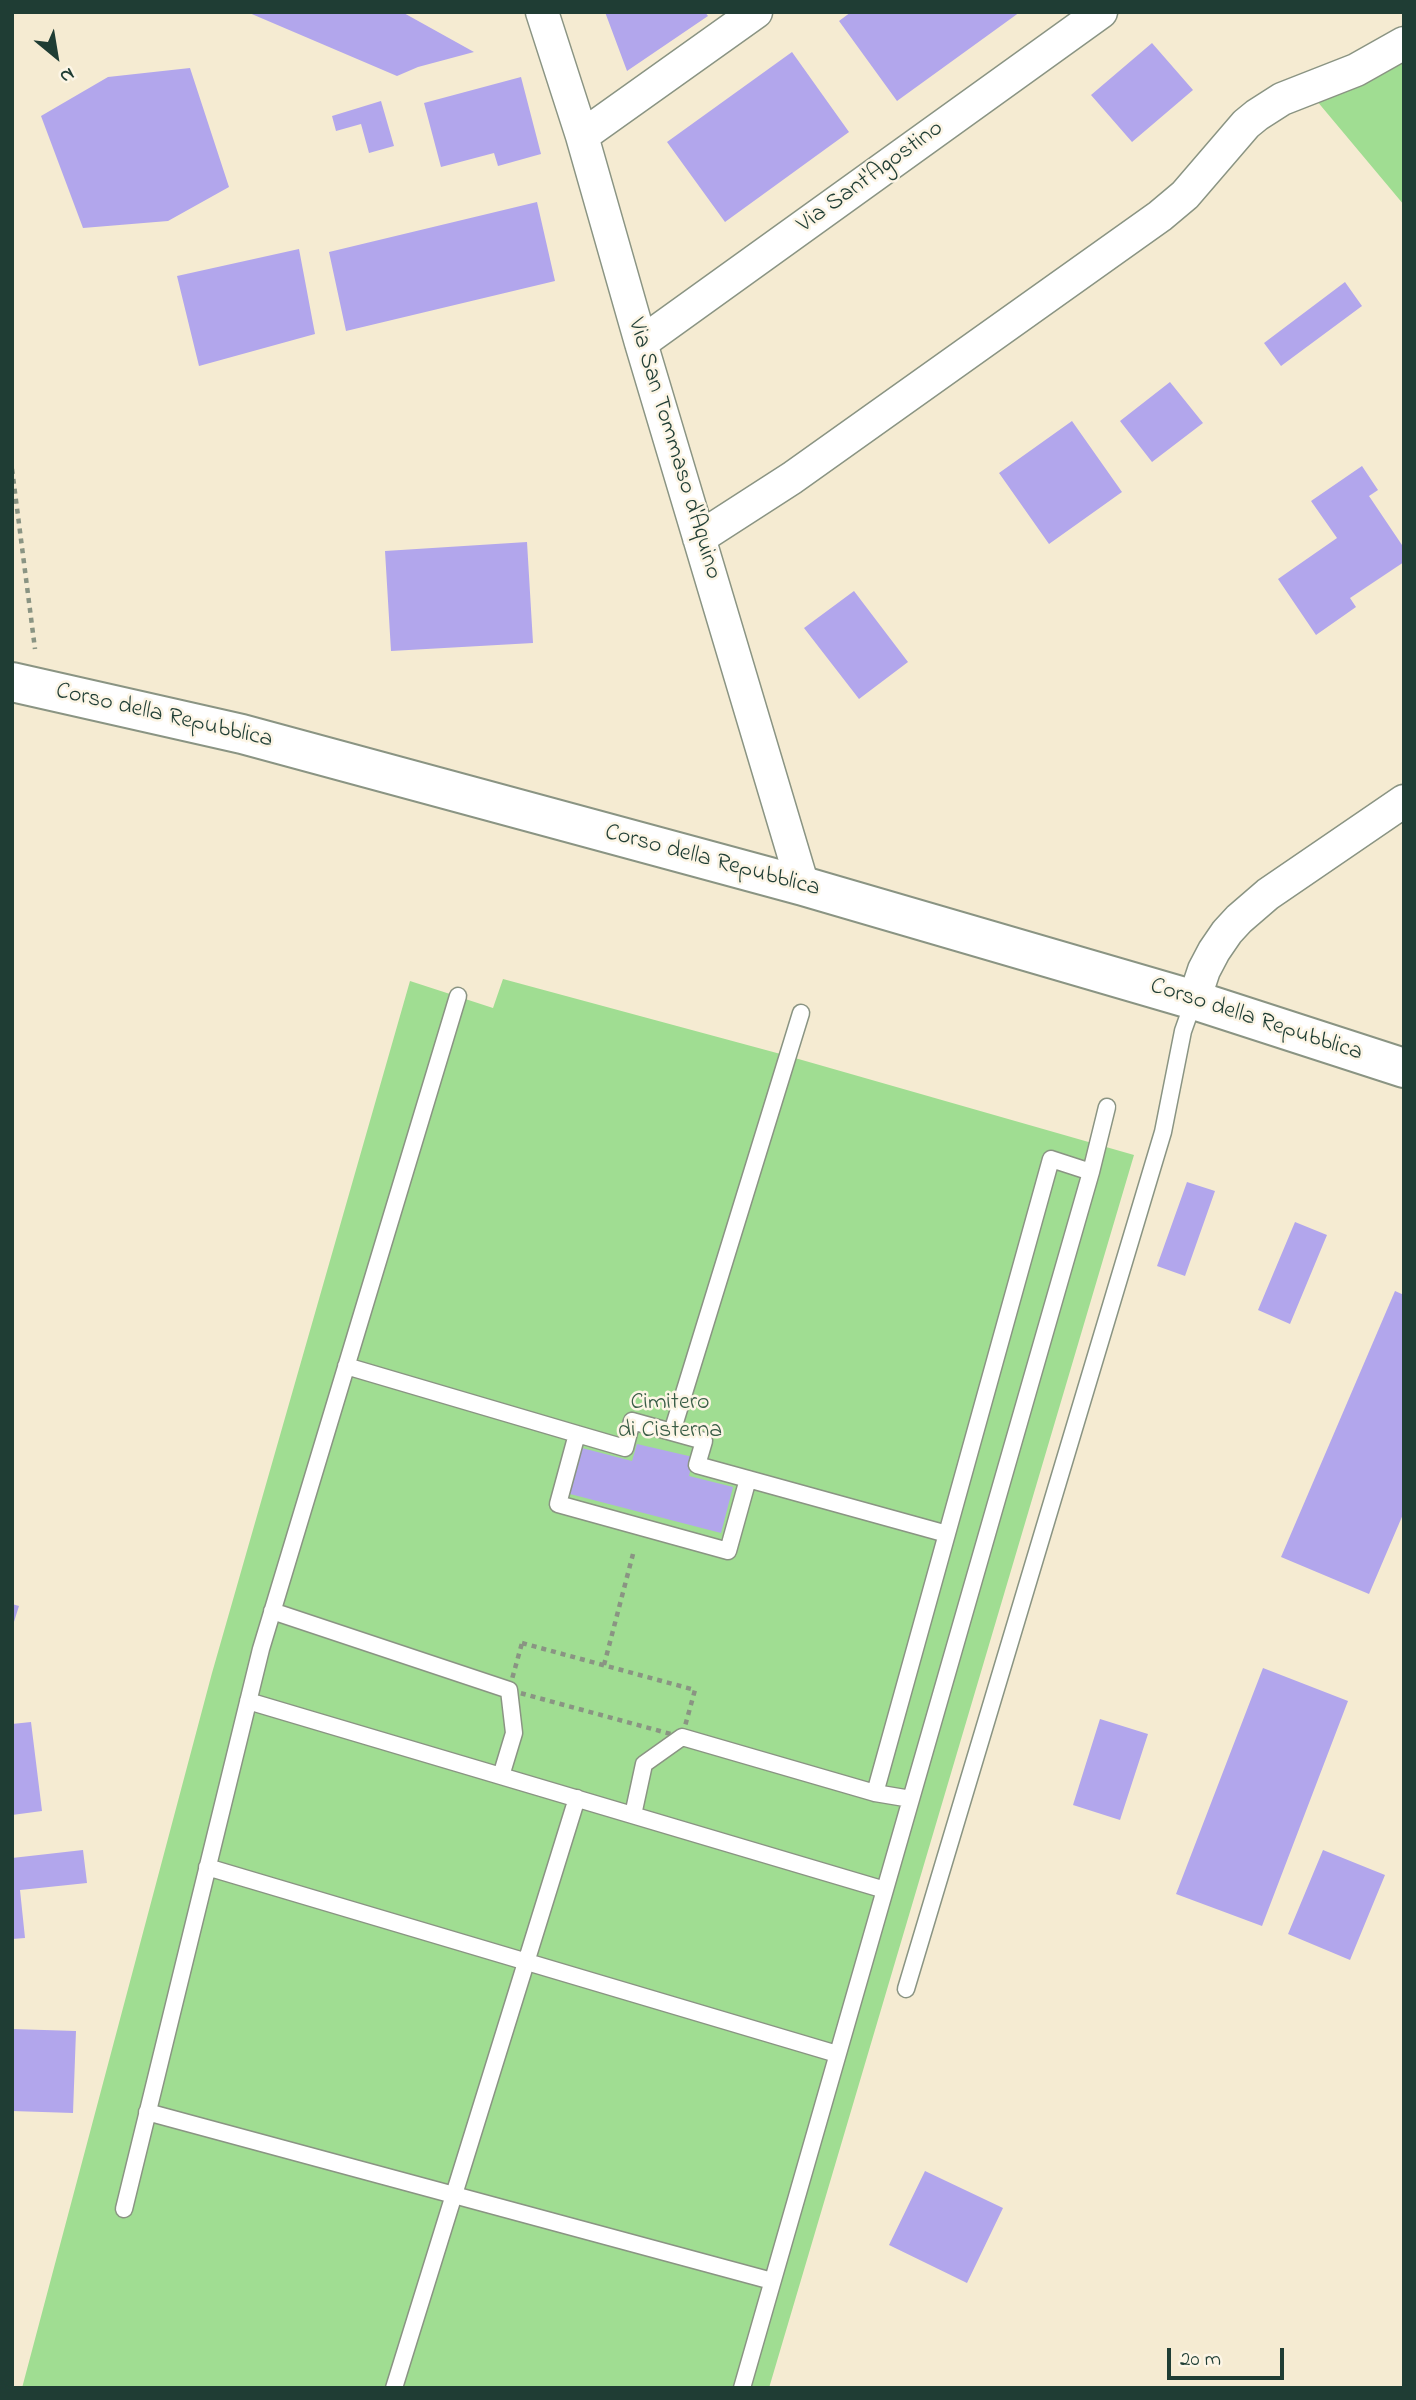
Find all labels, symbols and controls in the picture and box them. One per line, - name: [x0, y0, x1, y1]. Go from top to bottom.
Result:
- north arrow: [21, 21, 91, 91]
- text: N: [54, 60, 79, 90]
- street label: Via Sant'Agostino: [792, 115, 950, 241]
- street label: Via San Tommaso d'Aquino: [620, 315, 726, 583]
- street label: Corso della Repubblica: [53, 678, 275, 756]
- street label: Corso della Repubblica: [601, 819, 823, 905]
- street label: Corso della Repubblica: [1146, 973, 1366, 1069]
- park label: Cimitero di Cisterna: [618, 1390, 722, 1446]
- scale bar: [1171, 2334, 1288, 2378]
- text: 20 m: [1180, 2345, 1221, 2375]

